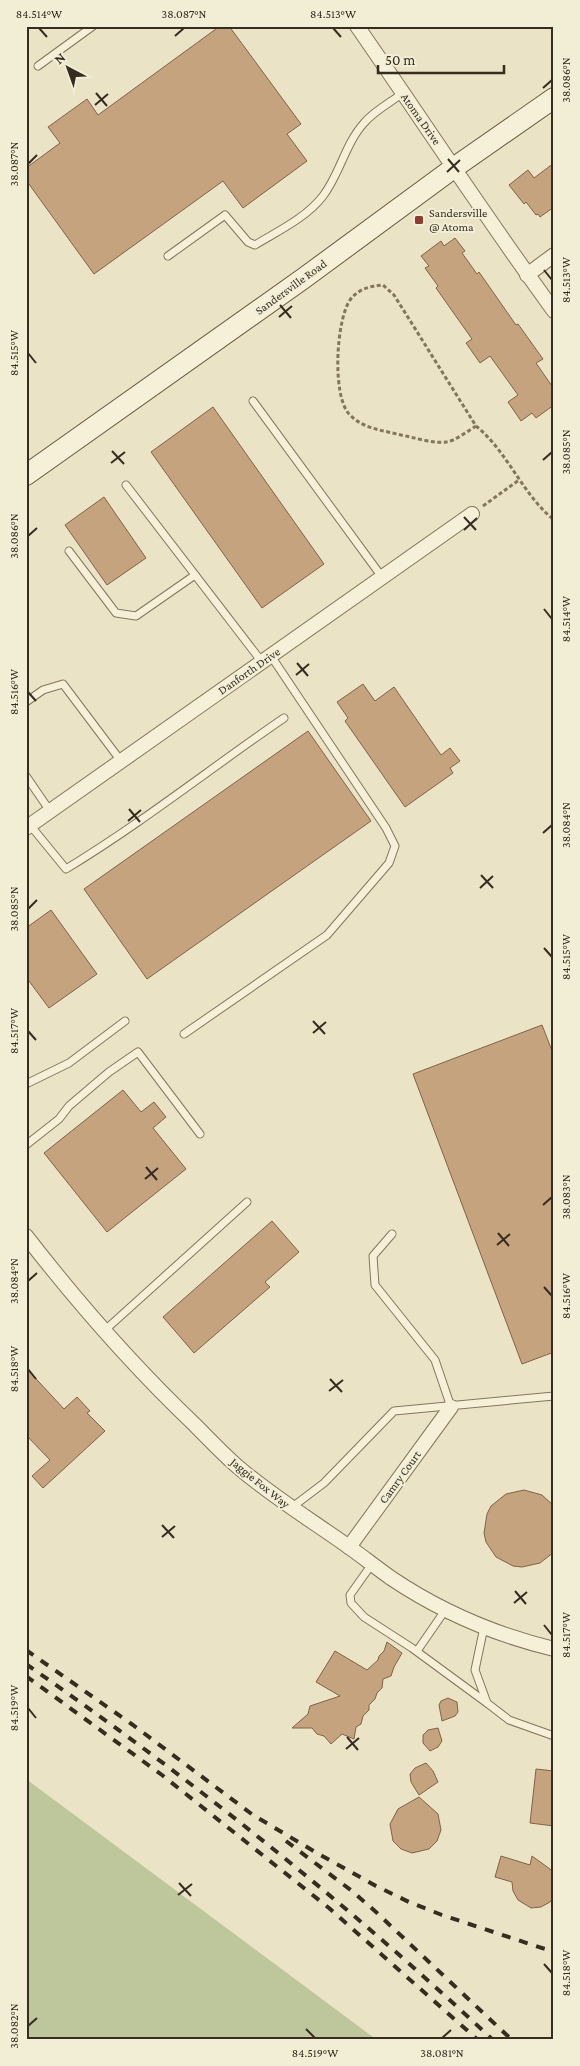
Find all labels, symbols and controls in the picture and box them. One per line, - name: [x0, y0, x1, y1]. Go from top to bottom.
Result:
- text: 84.514°W: [16, 7, 62, 21]
- text: 38.087°N: [162, 7, 207, 21]
- text: 84.513°W: [310, 7, 356, 21]
- north arrow: [42, 42, 92, 92]
- scale bar: [378, 42, 504, 74]
- text: N: [51, 49, 69, 67]
- text: 50 m: [385, 52, 415, 68]
- text: 38.086°N: [559, 57, 573, 103]
- street label: Atoma Drive: [398, 90, 444, 148]
- text: 38.087°N: [7, 141, 21, 186]
- place label: Sandersville @ Atoma: [429, 206, 487, 234]
- marker: Sandersville @ Atoma: [413, 214, 425, 226]
- street label: Sandersville Road: [253, 256, 330, 318]
- text: 84.513°W: [559, 257, 573, 303]
- text: 84.515°W: [7, 330, 21, 376]
- text: 38.085°N: [559, 429, 573, 475]
- text: 38.086°N: [7, 513, 21, 559]
- text: 84.514°W: [559, 596, 573, 642]
- street label: Danforth Drive: [215, 644, 283, 698]
- text: 84.516°W: [7, 669, 21, 715]
- text: 38.084°N: [559, 802, 573, 848]
- text: 38.085°N: [7, 886, 21, 932]
- text: 84.515°W: [559, 934, 573, 980]
- text: 84.517°W: [7, 1008, 21, 1054]
- text: 38.083°N: [559, 1174, 573, 1220]
- text: 38.084°N: [7, 1258, 21, 1304]
- text: 84.516°W: [559, 1273, 573, 1319]
- text: 84.518°W: [7, 1346, 21, 1392]
- street label: Camry Court: [376, 1447, 424, 1506]
- street label: Jaggie Fox Way: [227, 1454, 293, 1511]
- text: 84.517°W: [559, 1612, 573, 1658]
- text: 84.519°W: [7, 1685, 21, 1731]
- text: 84.518°W: [559, 1950, 573, 1996]
- text: 38.082°N: [7, 2003, 21, 2049]
- text: 84.519°W: [292, 2046, 338, 2060]
- text: 38.081°N: [420, 2046, 464, 2060]

